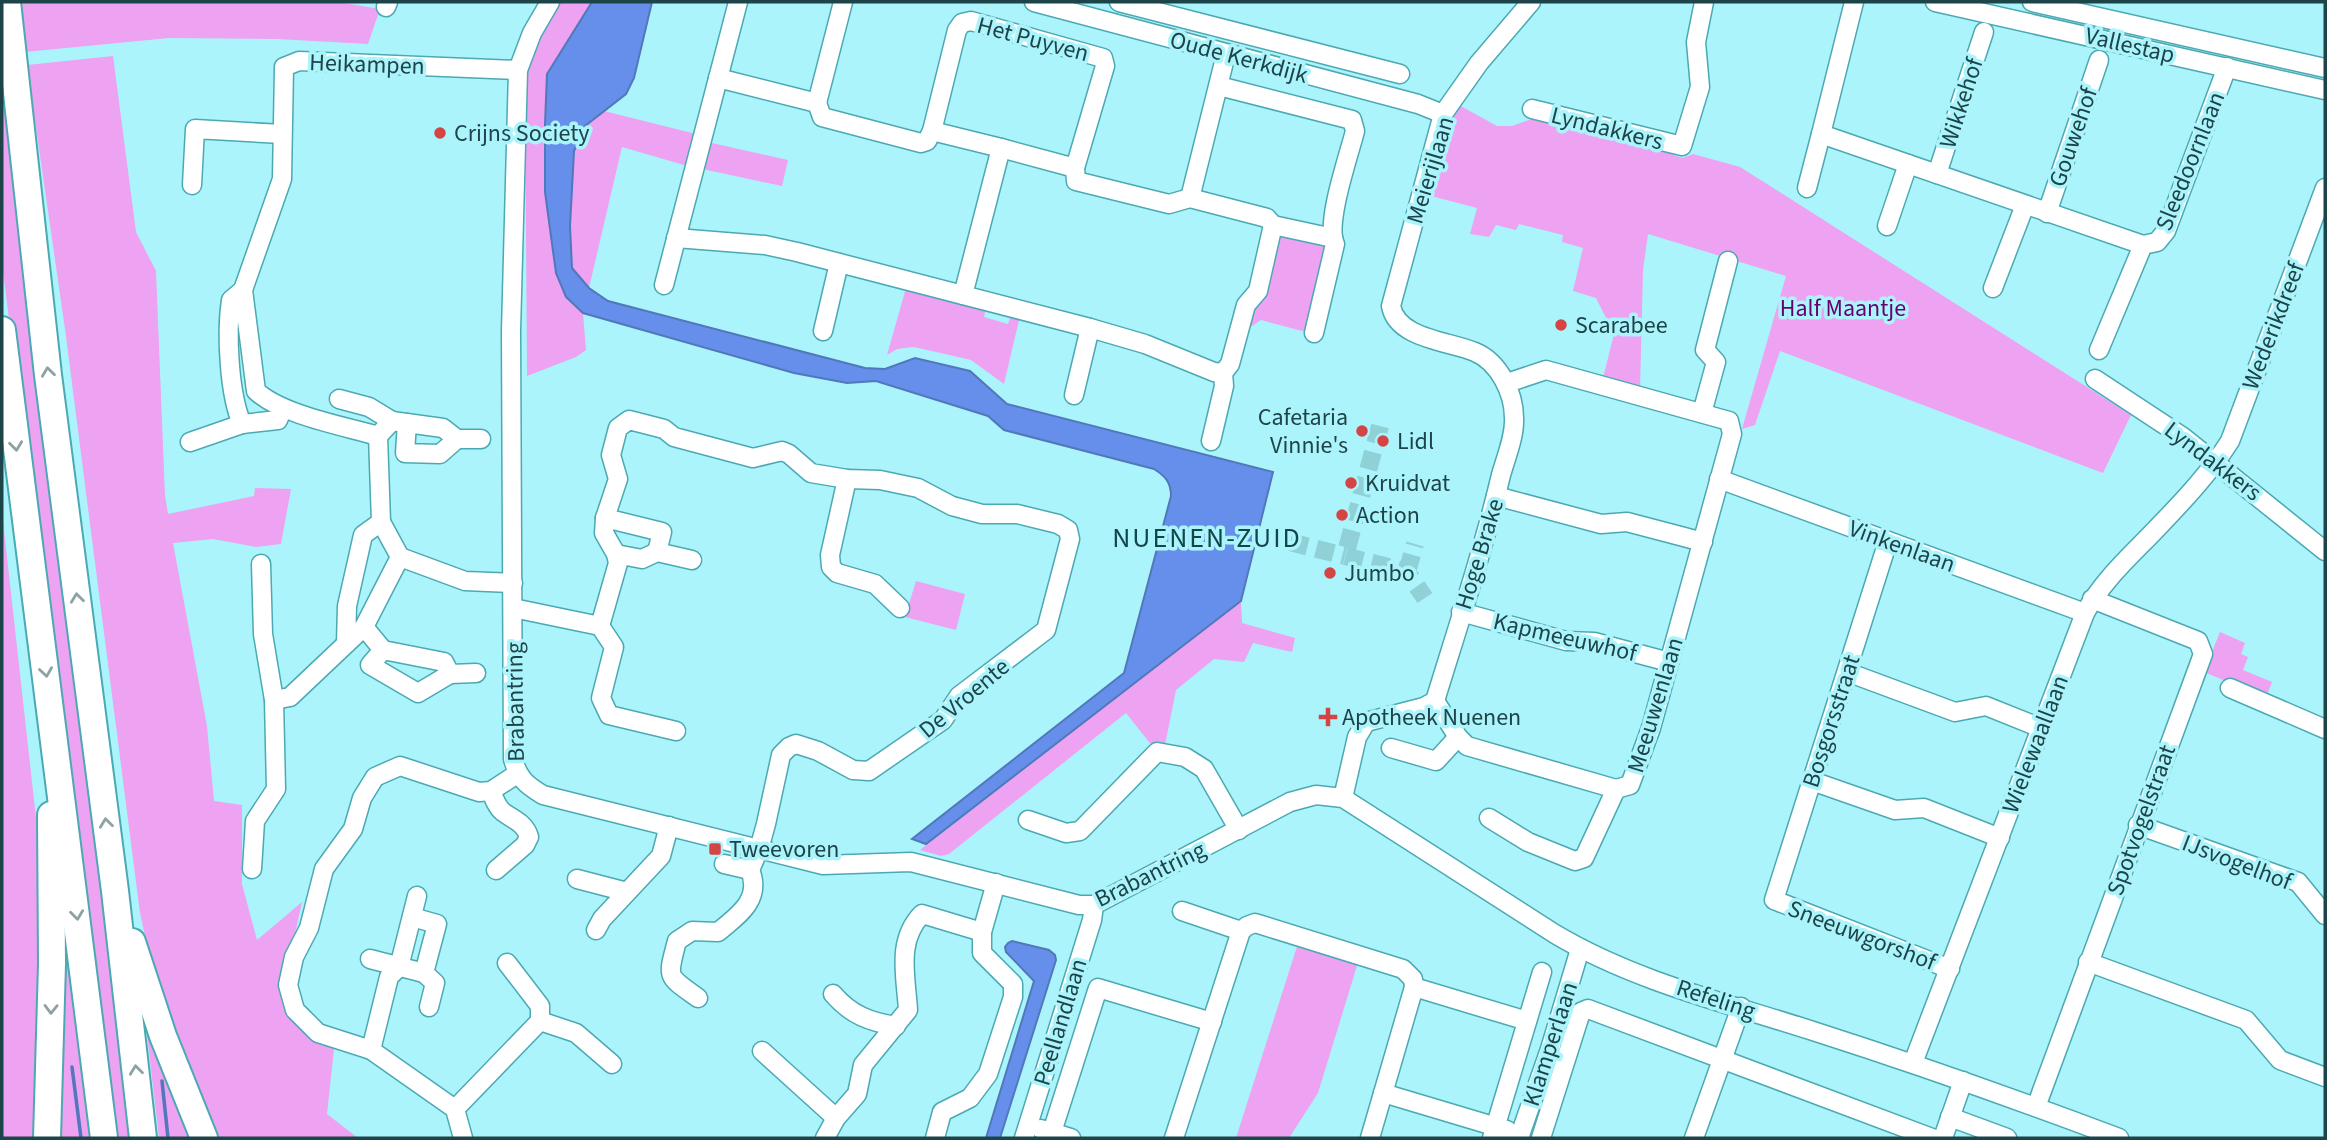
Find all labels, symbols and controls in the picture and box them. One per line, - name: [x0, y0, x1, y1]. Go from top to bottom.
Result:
- street label: Het Puyven: [973, 8, 1093, 71]
- street label: Vallestap: [2082, 18, 2178, 73]
- street label: Oude Kerkdijk: [1166, 22, 1312, 93]
- street label: Heikampen: [309, 45, 425, 84]
- street label: Wikkehof: [1930, 53, 1993, 153]
- street label: Gouwehof: [2040, 82, 2107, 192]
- street label: Sleedoornlaan: [2147, 86, 2234, 236]
- street label: Lyndakkers: [1547, 98, 1666, 159]
- street label: Meierijlaan: [1398, 112, 1463, 228]
- place label: Crijns Society: [454, 116, 590, 151]
- marker: Crijns Society: [432, 125, 448, 141]
- street label: Wederikdreef: [2233, 257, 2314, 395]
- park label: Half Maantje: [1780, 291, 1906, 326]
- place label: Scarabee: [1575, 308, 1668, 343]
- marker: Scarabee: [1553, 317, 1569, 333]
- one-way arrow: [40, 366, 55, 378]
- place label: Cafetaria Vinnie's: [1258, 400, 1348, 463]
- street label: Lyndakkers: [2157, 413, 2269, 510]
- marker: Cafetaria Vinnie's: [1354, 423, 1370, 439]
- place label: Lidl: [1397, 424, 1434, 459]
- marker: Lidl: [1375, 433, 1391, 449]
- one-way arrow: [9, 441, 24, 452]
- place label: Kruidvat: [1365, 466, 1450, 501]
- marker: Kruidvat: [1343, 475, 1359, 491]
- street label: Hoge Brake: [1446, 494, 1513, 614]
- place label: Action: [1356, 498, 1420, 533]
- marker: Action: [1334, 507, 1350, 523]
- street label: Vinkenlaan: [1844, 511, 1960, 582]
- district label: NUENEN-ZUID: [1112, 518, 1302, 558]
- place label: Jumbo: [1344, 556, 1415, 591]
- marker: Jumbo: [1322, 565, 1338, 581]
- one-way arrow: [70, 592, 85, 603]
- street label: Kapmeeuwhof: [1490, 604, 1641, 671]
- street label: Meeuwenlaan: [1618, 633, 1693, 777]
- street label: Brabantring: [497, 642, 534, 762]
- street label: De Vroente: [911, 650, 1017, 747]
- street label: Bosgorsstraat: [1794, 650, 1869, 792]
- one-way arrow: [38, 666, 53, 678]
- street label: Wielewaallaan: [1993, 670, 2078, 818]
- place label: Apotheek Nuenen: [1342, 700, 1521, 735]
- marker: Apotheek Nuenen: [1320, 709, 1336, 725]
- street label: Spotvogelstraat: [2098, 740, 2185, 900]
- one-way arrow: [99, 817, 114, 829]
- street label: IJsvogelhof: [2177, 826, 2298, 900]
- place label: Tweevoren: [729, 832, 839, 867]
- street label: Brabantring: [1089, 832, 1212, 916]
- marker: Tweevoren: [707, 841, 723, 857]
- street label: Sneeuwgorshof: [1783, 891, 1942, 980]
- one-way arrow: [69, 909, 84, 921]
- street label: Peellandlaan: [1025, 954, 1096, 1090]
- street label: Refeling: [1672, 970, 1760, 1029]
- street label: Klamperlaan: [1514, 977, 1587, 1111]
- one-way arrow: [43, 1004, 59, 1015]
- one-way arrow: [128, 1065, 143, 1076]

